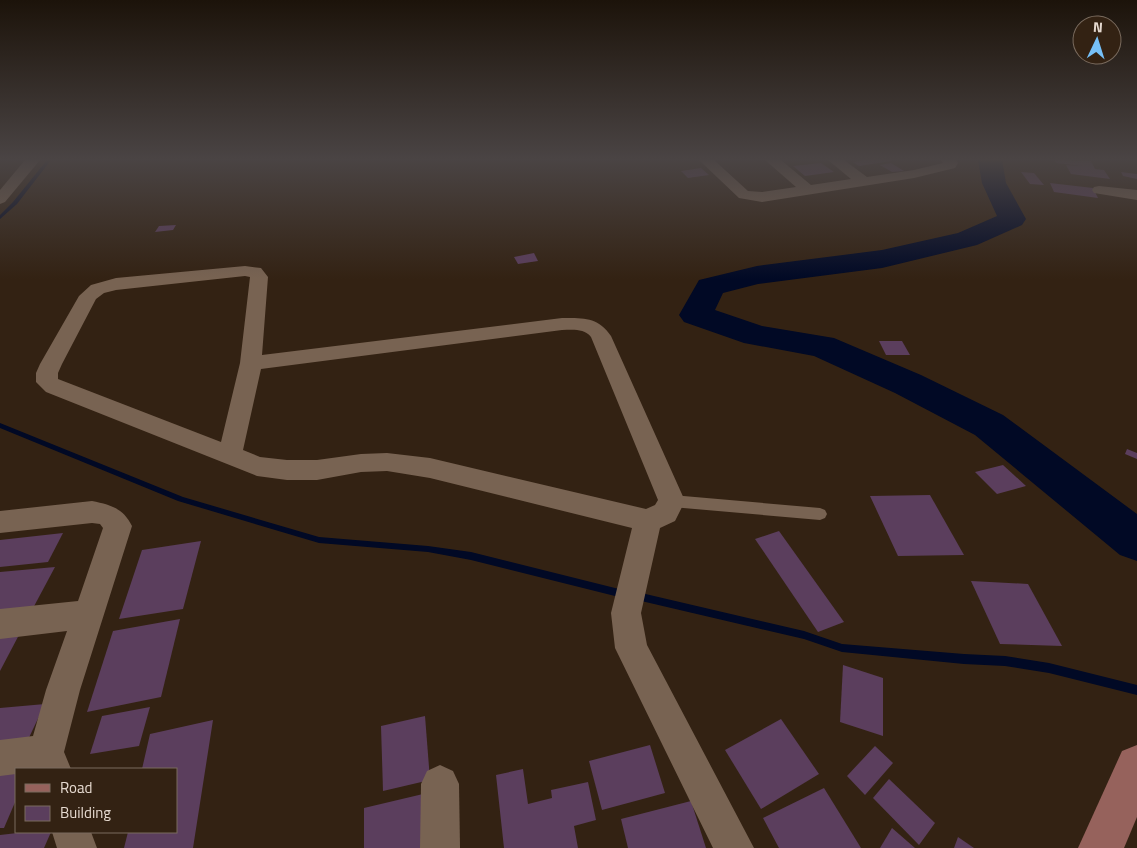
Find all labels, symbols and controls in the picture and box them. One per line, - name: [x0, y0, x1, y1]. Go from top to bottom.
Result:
- north arrow: [1072, 15, 1122, 65]
- text: N: [1092, 16, 1104, 37]
- legend: [15, 768, 178, 833]
- text: Road: [60, 776, 92, 799]
- text: Building: [60, 801, 111, 824]

